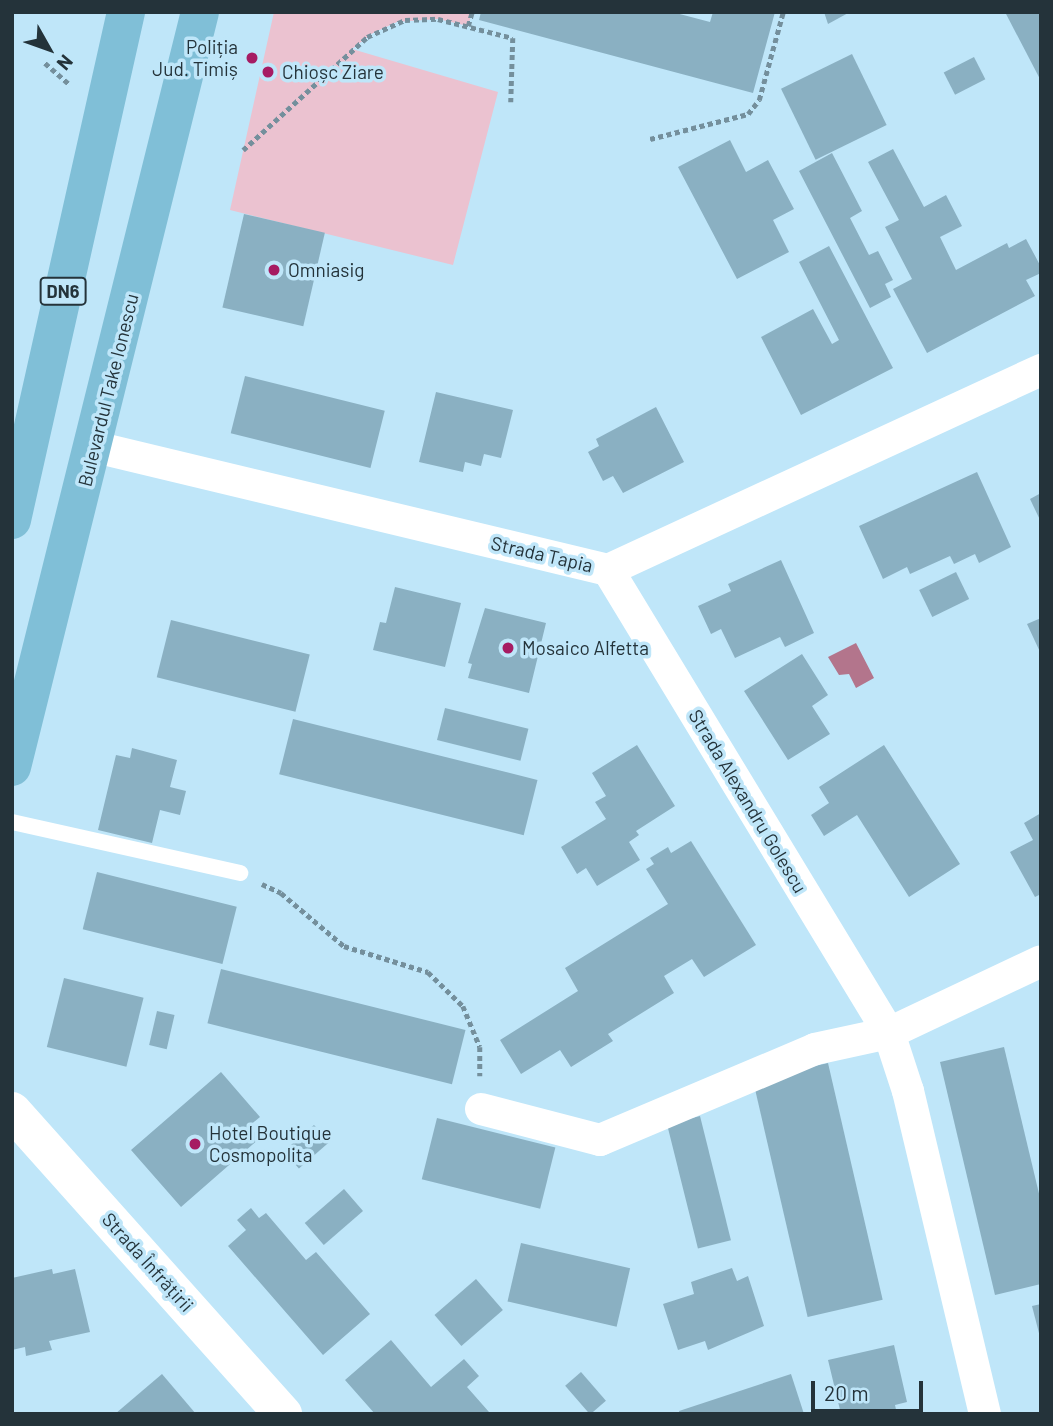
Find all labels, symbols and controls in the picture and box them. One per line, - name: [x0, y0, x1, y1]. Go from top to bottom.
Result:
- north arrow: [14, 14, 84, 84]
- place label: Poliția Jud. Timiș: [152, 36, 238, 80]
- marker: Poliția Jud. Timiș: [244, 50, 260, 66]
- text: N: [53, 51, 78, 75]
- place label: Chioșc Ziare: [282, 61, 384, 83]
- marker: Chioșc Ziare: [260, 64, 276, 80]
- place label: Omniasig: [288, 259, 364, 281]
- marker: Omniasig: [266, 262, 282, 278]
- road number: DN6: [38, 276, 88, 306]
- street label: Bulevardul Take Ionescu: [73, 291, 143, 489]
- street label: Strada Tapia: [489, 531, 595, 577]
- place label: Mosaico Alfetta: [522, 637, 649, 659]
- marker: Mosaico Alfetta: [500, 640, 516, 656]
- street label: Strada Alexandru Golescu: [684, 705, 812, 897]
- place label: Hotel Boutique Cosmopolita: [209, 1122, 332, 1166]
- marker: Hotel Boutique Cosmopolita: [187, 1136, 203, 1152]
- street label: Strada Înfrățirii: [98, 1208, 198, 1316]
- scale bar: [815, 1366, 927, 1410]
- text: 20 m: [824, 1380, 869, 1405]

